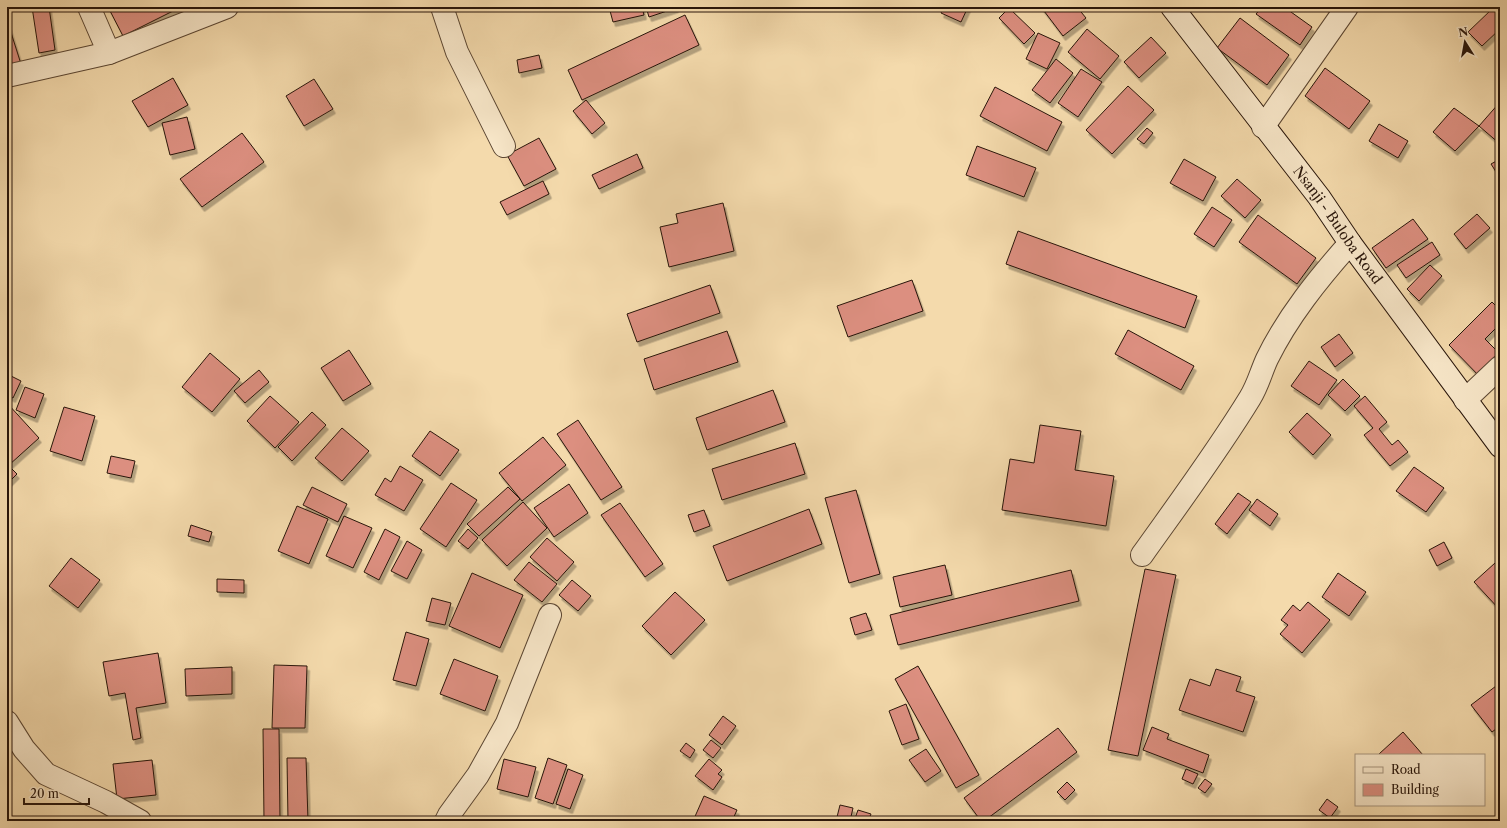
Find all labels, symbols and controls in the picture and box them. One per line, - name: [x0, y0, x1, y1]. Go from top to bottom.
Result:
- north arrow: [1445, 22, 1485, 62]
- text: N: [1457, 24, 1470, 40]
- street label: Nsanji - Buloba Road: [1289, 163, 1386, 288]
- legend: [1355, 754, 1485, 806]
- text: Road: [1391, 762, 1421, 777]
- scale bar: [24, 780, 89, 806]
- text: Building: [1391, 782, 1439, 797]
- text: 20 m: [30, 786, 59, 801]

